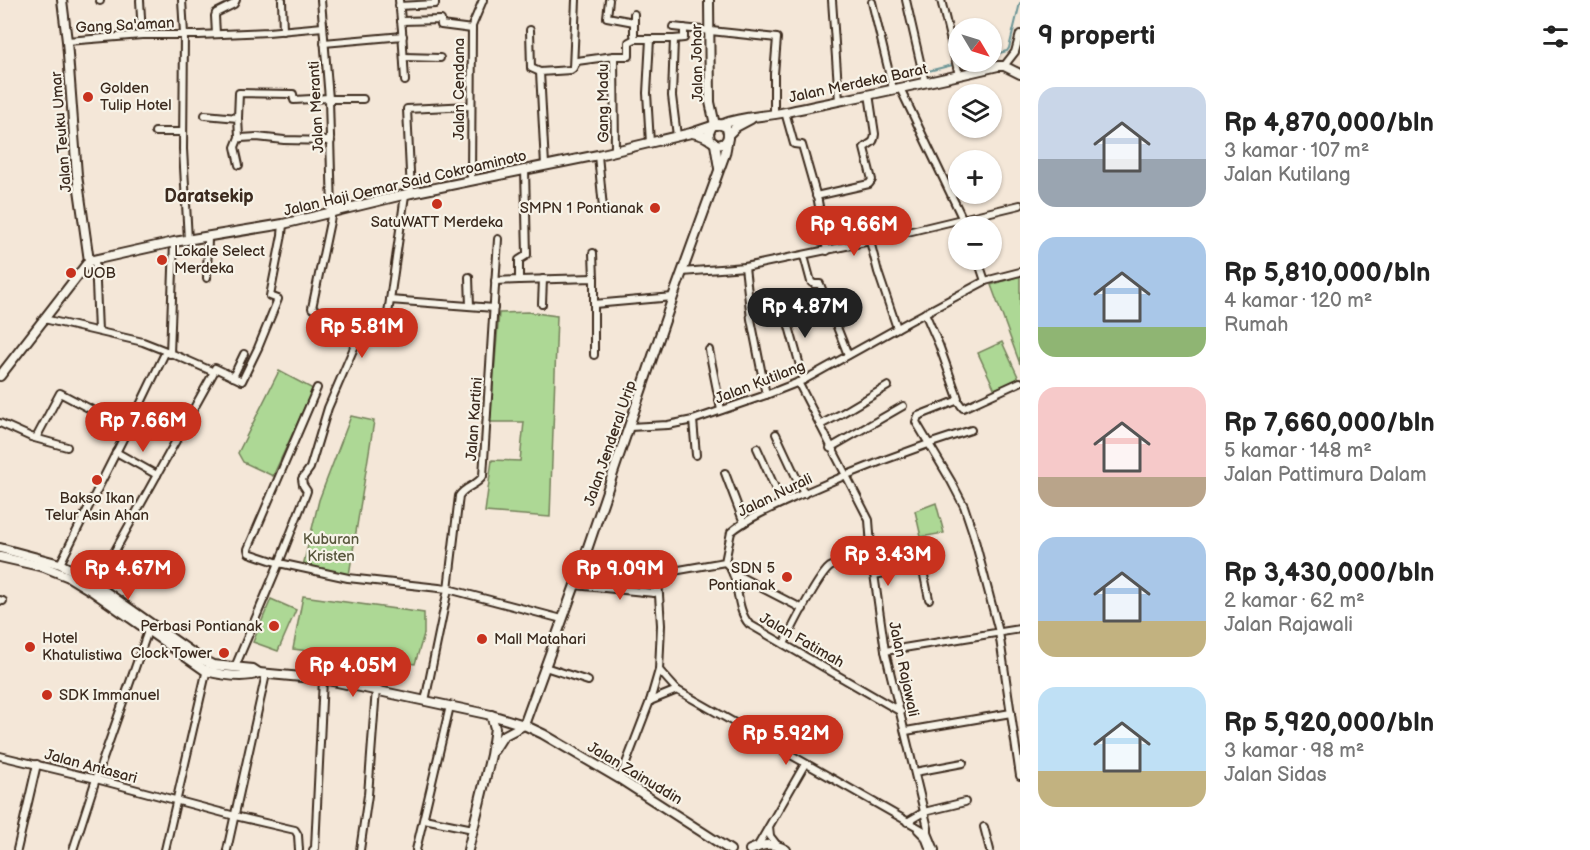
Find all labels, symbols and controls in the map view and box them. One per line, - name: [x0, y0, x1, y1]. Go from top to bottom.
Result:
- street label: Gang Sa'aman: [75, 13, 175, 38]
- north arrow: [948, 18, 1002, 72]
- map controls: [948, 18, 1002, 270]
- icon: filters: [1539, 20, 1572, 53]
- text: 9 properti: [1038, 21, 1155, 52]
- street label: Jalan Johar: [687, 23, 708, 102]
- street label: Jalan Cendana: [450, 38, 469, 140]
- street label: Jalan Merdeka Barat: [787, 59, 930, 107]
- street label: Jalan Meranti: [305, 60, 328, 154]
- street label: Gang Madu: [594, 63, 613, 143]
- street label: Jalan Teuku Umar: [47, 70, 76, 193]
- place label: Golden Tulip Hotel: [100, 79, 172, 115]
- button: layers: [948, 84, 1002, 138]
- marker: Golden Tulip Hotel: [81, 90, 95, 104]
- text: Rp 4,870,000/bln: [1224, 108, 1434, 139]
- icon: home: [1086, 111, 1158, 183]
- text: 3 kamar · 107 m²: [1224, 139, 1369, 163]
- street label: Jalan Haji Oemar Said Cokroaminoto: [282, 146, 528, 221]
- button: +: [948, 150, 1002, 204]
- text: Jalan Kutilang: [1224, 163, 1351, 187]
- district label: Daratsekip: [164, 186, 254, 207]
- marker: SatuWATT Merdeka: [430, 197, 444, 211]
- place label: SMPN 1 Pontianak: [520, 199, 644, 218]
- marker: SMPN 1 Pontianak: [648, 201, 662, 215]
- pin: Rp 9.66M: [792, 206, 916, 257]
- place label: SatuWATT Merdeka: [371, 213, 503, 232]
- text: Rp 9.66M: [810, 213, 898, 237]
- button: −: [948, 216, 1002, 270]
- place label: Lokale Select Merdeka: [174, 242, 265, 278]
- marker: Lokale Select Merdeka: [155, 253, 169, 267]
- text: Rp 5,810,000/bln: [1224, 258, 1430, 289]
- icon: home: [1086, 261, 1158, 333]
- place label: UOB: [83, 264, 116, 283]
- marker: UOB: [64, 266, 78, 280]
- pin: Rp 4.87M: [743, 288, 867, 339]
- text: 4 kamar · 120 m²: [1224, 289, 1372, 313]
- text: Rp 4.87M: [761, 295, 849, 319]
- pin: Rp 5.81M: [300, 308, 424, 359]
- text: Rumah: [1224, 313, 1288, 337]
- text: Rp 5.81M: [320, 315, 404, 339]
- street label: Jalan Kutilang: [712, 357, 808, 408]
- street label: Jalan Kartini: [462, 377, 487, 462]
- street label: Jalan Jenderal Urip: [580, 378, 641, 508]
- pin: Rp 7.66M: [81, 402, 205, 453]
- text: Rp 7,660,000/bln: [1224, 408, 1435, 439]
- text: Rp 7.66M: [99, 409, 187, 433]
- icon: home: [1086, 411, 1158, 483]
- text: 5 kamar · 148 m²: [1224, 439, 1372, 463]
- text: Jalan Pattimura Dalam: [1224, 463, 1427, 487]
- street label: Jalan Nurali: [735, 469, 815, 522]
- marker: Bakso Ikan Telur Asin Ahan: [90, 473, 104, 487]
- place label: Bakso Ikan Telur Asin Ahan: [45, 489, 149, 525]
- park label: Kuburan Kristen: [303, 530, 359, 566]
- pin: Rp 3.43M: [826, 536, 950, 587]
- text: Rp 3.43M: [844, 543, 932, 567]
- pin: Rp 4.67M: [66, 550, 190, 601]
- pin: Rp 9.09M: [558, 550, 682, 601]
- text: Rp 4.67M: [84, 557, 172, 581]
- text: Rp 9.09M: [576, 557, 664, 581]
- text: Rp 3,430,000/bln: [1224, 558, 1435, 589]
- place label: SDN 5 Pontianak: [708, 559, 776, 595]
- icon: home: [1086, 561, 1158, 633]
- marker: SDN 5 Pontianak: [780, 570, 794, 584]
- text: 2 kamar · 62 m²: [1224, 589, 1365, 613]
- street label: Jalan Fatimah: [756, 609, 847, 672]
- text: Jalan Rajawali: [1224, 613, 1353, 637]
- place label: Perbasi Pontianak: [140, 617, 263, 636]
- marker: Perbasi Pontianak: [267, 619, 281, 633]
- street label: Jalan Rajawali: [884, 620, 923, 718]
- place label: Hotel Khatulistiwa: [42, 629, 122, 665]
- place label: Mall Matahari: [494, 630, 586, 649]
- marker: Mall Matahari: [475, 632, 489, 646]
- marker: Hotel Khatulistiwa: [23, 640, 37, 654]
- place label: Clock Tower: [131, 644, 213, 663]
- marker: Clock Tower: [217, 646, 231, 660]
- pin: Rp 4.05M: [291, 647, 415, 698]
- text: Rp 4.05M: [309, 654, 397, 678]
- place label: SDK Immanuel: [59, 686, 160, 705]
- marker: SDK Immanuel: [40, 688, 54, 702]
- text: Rp 5,920,000/bln: [1224, 708, 1434, 739]
- icon: home: [1086, 711, 1158, 783]
- pin: Rp 5.92M: [724, 715, 848, 766]
- text: Rp 5.92M: [742, 722, 830, 746]
- street label: Jalan Zainuddin: [584, 738, 686, 809]
- text: 3 kamar · 98 m²: [1224, 739, 1364, 763]
- street label: Jalan Antasari: [42, 745, 139, 788]
- text: Jalan Sidas: [1224, 763, 1327, 787]

